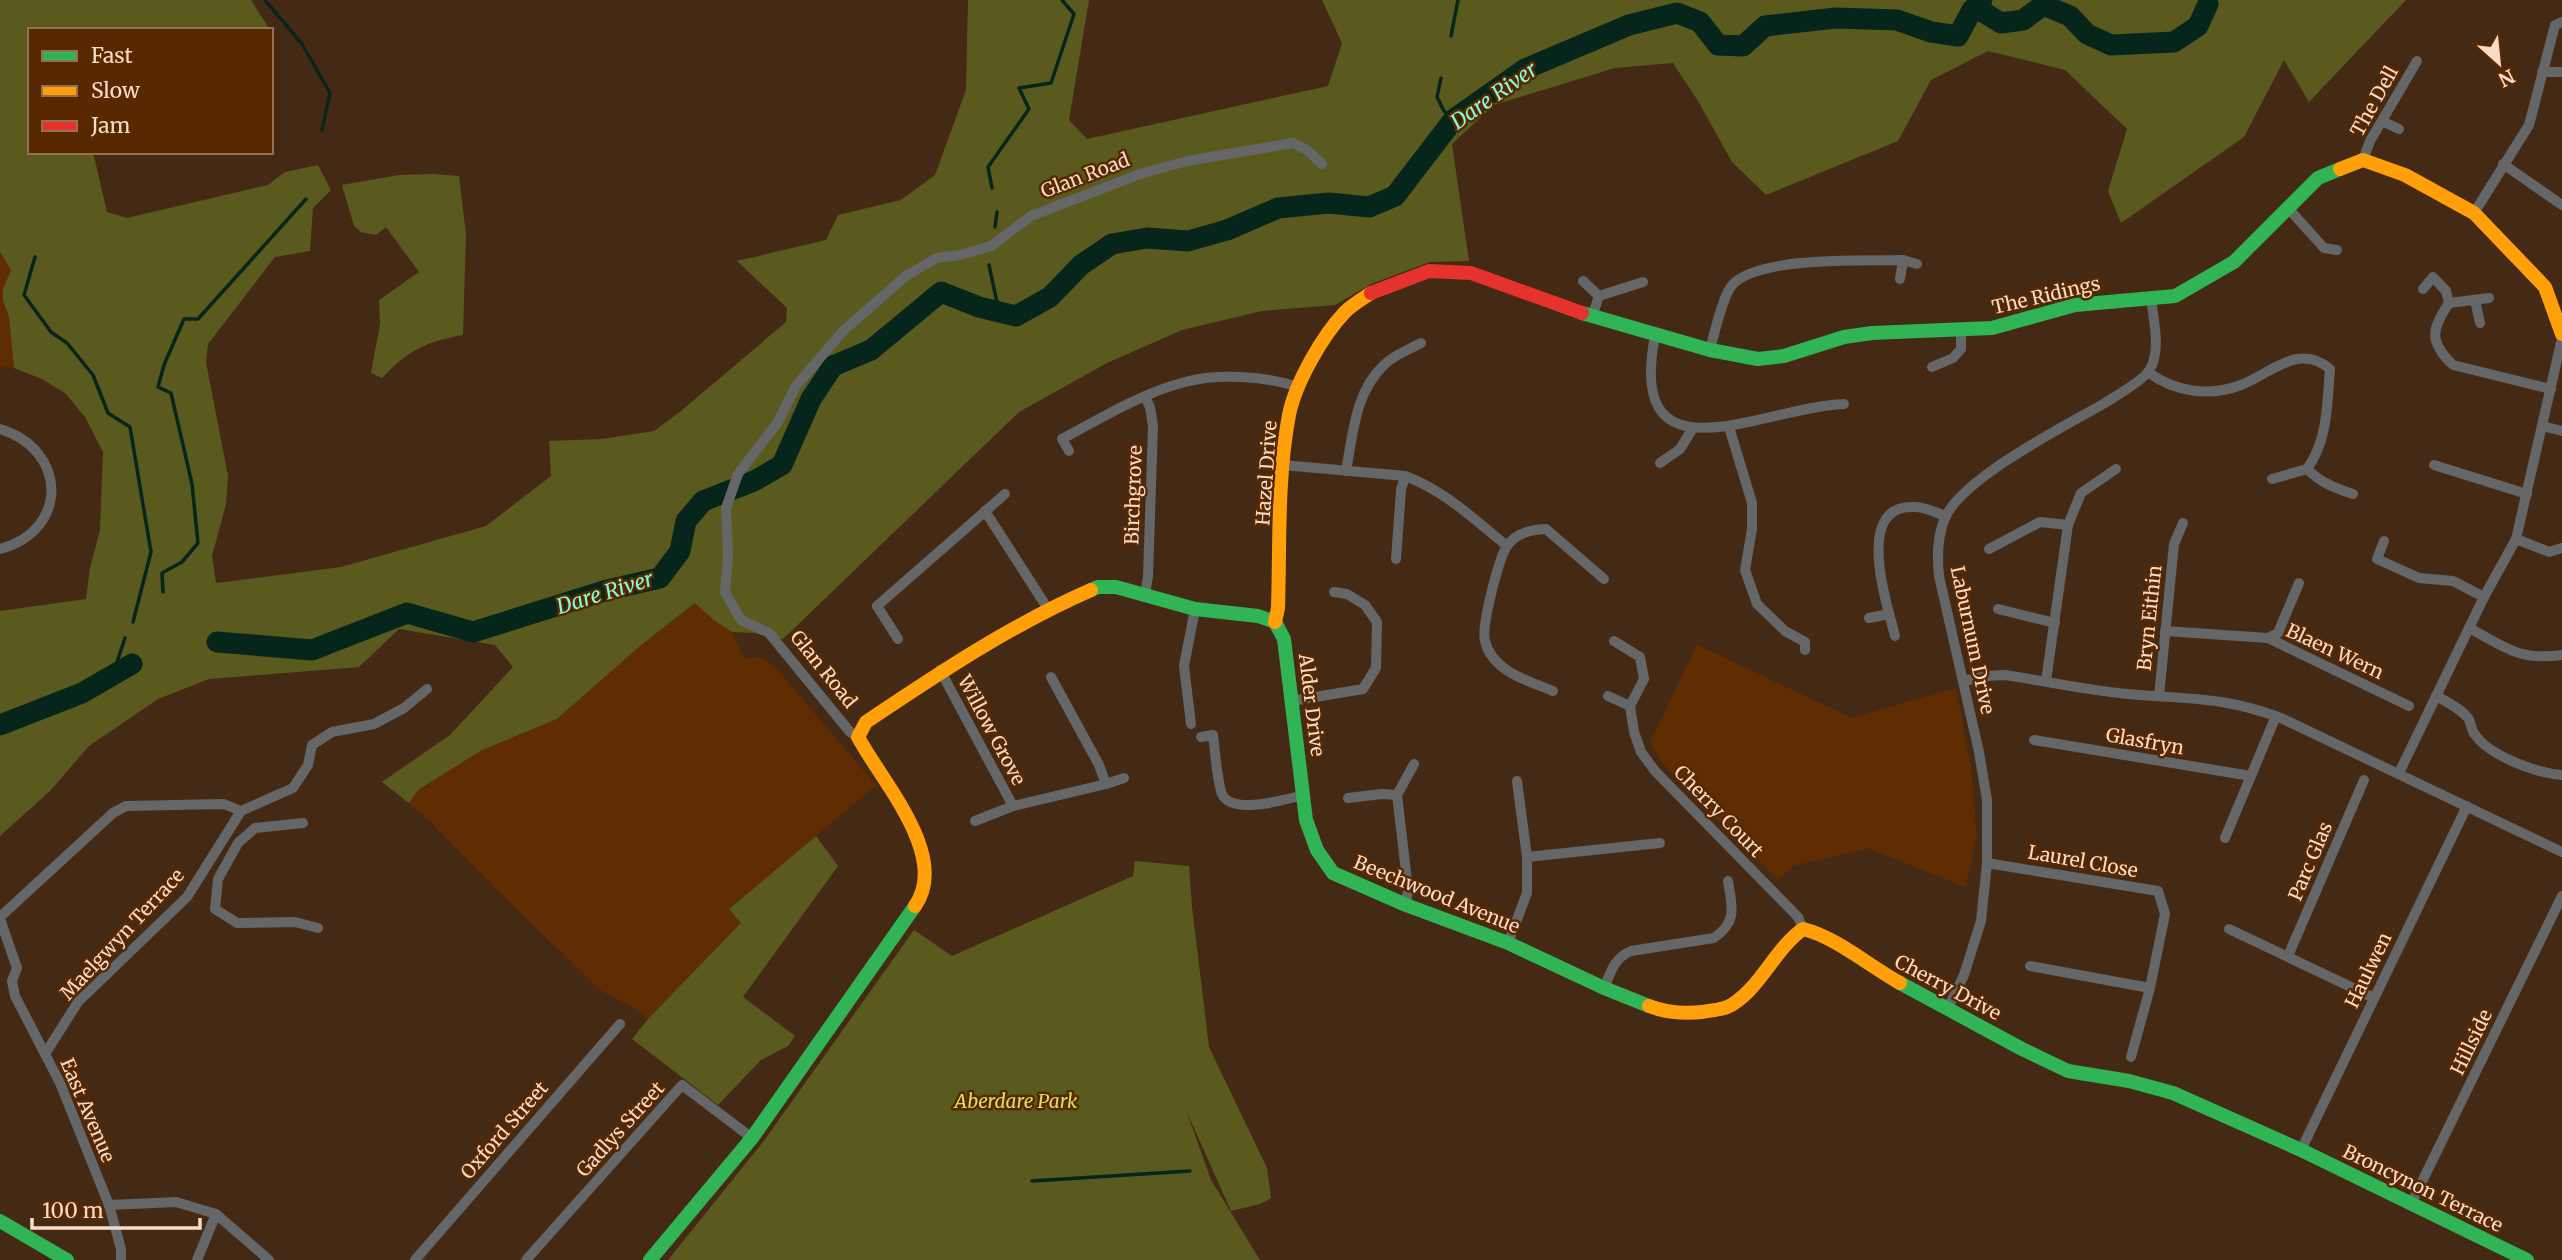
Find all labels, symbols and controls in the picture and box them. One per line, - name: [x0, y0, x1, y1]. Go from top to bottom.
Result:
- legend: [28, 28, 273, 154]
- north arrow: [2464, 28, 2534, 98]
- text: Fast: [91, 42, 133, 69]
- water label: Dare River: [1444, 56, 1543, 136]
- street label: The Dell: [2345, 62, 2403, 140]
- text: N: [2495, 64, 2519, 92]
- text: Slow: [91, 77, 140, 104]
- text: Jam: [90, 112, 130, 139]
- street label: Glan Road: [1037, 147, 1133, 203]
- street label: The Ridings: [1990, 271, 2102, 319]
- street label: Hazel Drive: [1250, 420, 1282, 526]
- street label: Birchgrove: [1119, 445, 1147, 545]
- street label: Laburnum Drive: [1946, 564, 2000, 716]
- street label: Bryn Eithin: [2132, 564, 2167, 672]
- water label: Dare River: [552, 565, 657, 620]
- street label: Blaen Wern: [2282, 618, 2388, 684]
- street label: Glan Road: [785, 625, 863, 713]
- street label: Alder Drive: [1294, 651, 1330, 758]
- street label: Willow Grove: [952, 670, 1031, 789]
- street label: Glasfryn: [2104, 722, 2186, 760]
- street label: Cherry Court: [1669, 760, 1769, 863]
- street label: Parc Glas: [2283, 818, 2337, 904]
- street label: Laurel Close: [2026, 840, 2140, 882]
- street label: Beechwood Avenue: [1350, 850, 1524, 938]
- street label: Maelgwyn Terrace: [55, 863, 189, 1005]
- street label: Haulwen: [2339, 928, 2397, 1012]
- street label: Cherry Drive: [1891, 949, 2005, 1025]
- street label: Hillside: [2445, 1005, 2497, 1079]
- street label: East Avenue: [55, 1054, 121, 1166]
- street label: Oxford Street: [455, 1076, 553, 1184]
- street label: Gadlys Street: [571, 1076, 670, 1182]
- park label: Aberdare Park: [953, 1089, 1078, 1113]
- street label: Broncynon Terrace: [2339, 1139, 2507, 1237]
- scale bar: [32, 1186, 200, 1230]
- text: 100 m: [42, 1197, 104, 1224]

